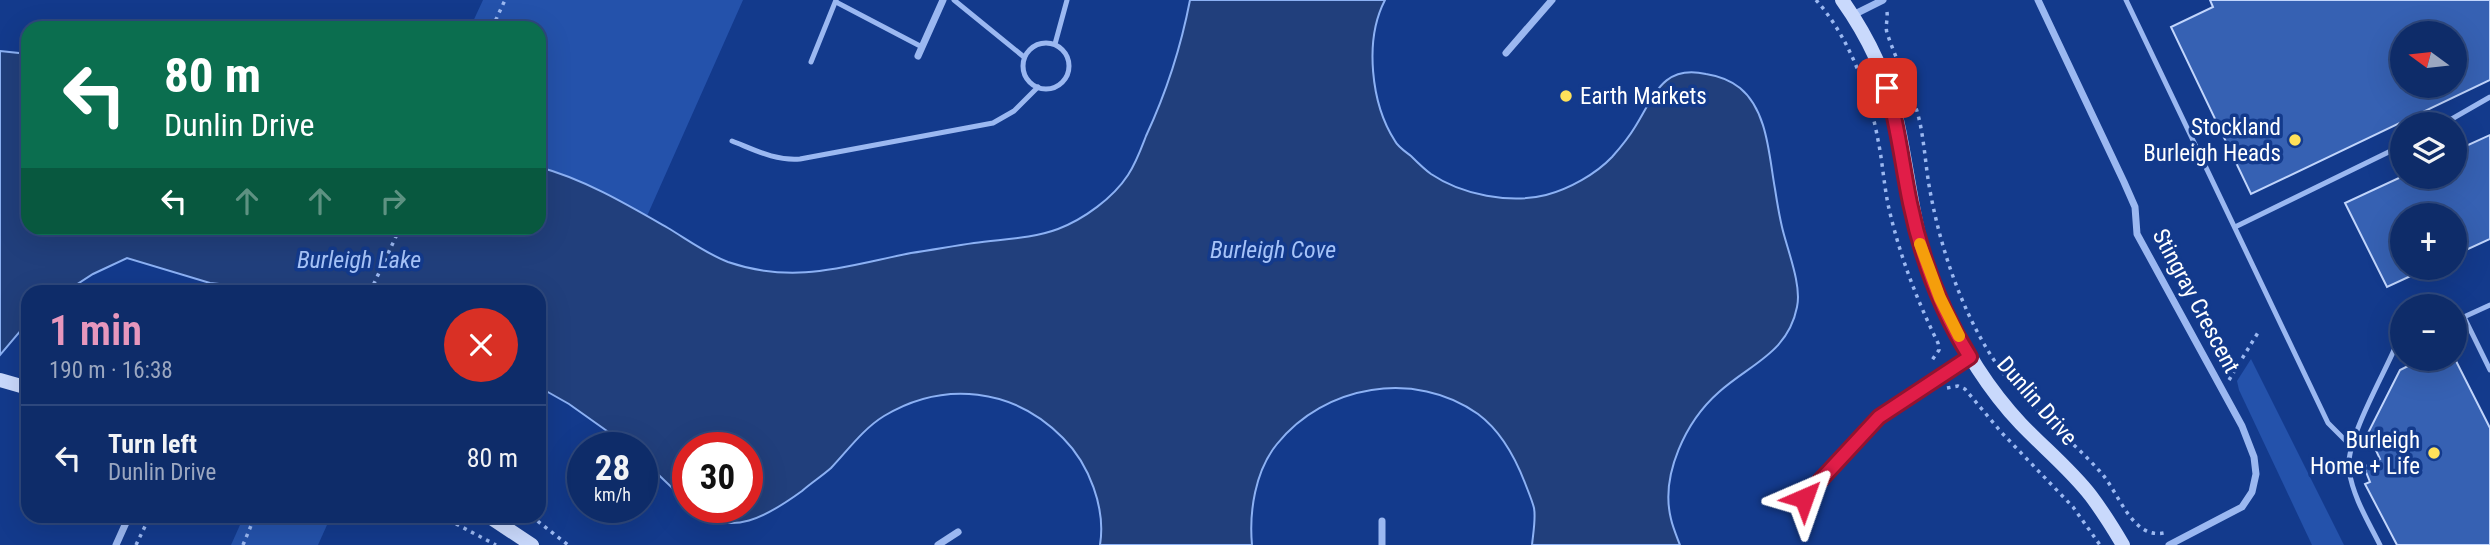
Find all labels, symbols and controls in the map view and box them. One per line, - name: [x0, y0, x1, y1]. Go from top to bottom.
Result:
- north arrow: [2390, 21, 2468, 98]
- map controls: [2390, 21, 2467, 371]
- text: 80 m: [164, 47, 261, 104]
- icon: left: [49, 49, 140, 140]
- pin: [1857, 58, 1917, 118]
- icon: arrive: [1868, 69, 1906, 107]
- place label: Earth Markets: [1580, 83, 1707, 110]
- marker: Earth Markets: [1558, 88, 1574, 104]
- text: Dunlin Drive: [164, 106, 315, 144]
- button: layers: [2390, 112, 2467, 189]
- place label: Stockland Burleigh Heads: [2143, 114, 2281, 167]
- marker: Stockland Burleigh Heads: [2287, 132, 2303, 148]
- icon: left: [155, 182, 193, 220]
- icon: ahead: [228, 182, 266, 220]
- icon: ahead: [301, 182, 339, 220]
- icon: right: [374, 182, 412, 220]
- button: +: [2390, 203, 2467, 280]
- street label: Stingray Crescent: [2147, 224, 2245, 378]
- water label: Burleigh Cove: [1210, 236, 1336, 264]
- water label: Burleigh Lake: [297, 246, 421, 274]
- button: −: [2390, 294, 2467, 371]
- text: 1 min: [49, 306, 142, 355]
- button: close: [444, 308, 518, 382]
- street label: Dunlin Drive: [1991, 351, 2083, 451]
- text: 190 m · 16:38: [49, 357, 173, 384]
- place label: Burleigh Home + Life: [2310, 427, 2420, 480]
- text: Turn left: [108, 429, 197, 459]
- speed limit sign: 30: [672, 432, 763, 523]
- icon: left: [49, 439, 87, 477]
- text: 80 m: [467, 443, 518, 473]
- marker: Burleigh Home + Life: [2426, 445, 2442, 461]
- text: 28: [595, 448, 630, 489]
- text: Dunlin Drive: [108, 459, 216, 486]
- position arrow: [1767, 461, 1841, 535]
- text: km/h: [594, 484, 631, 505]

